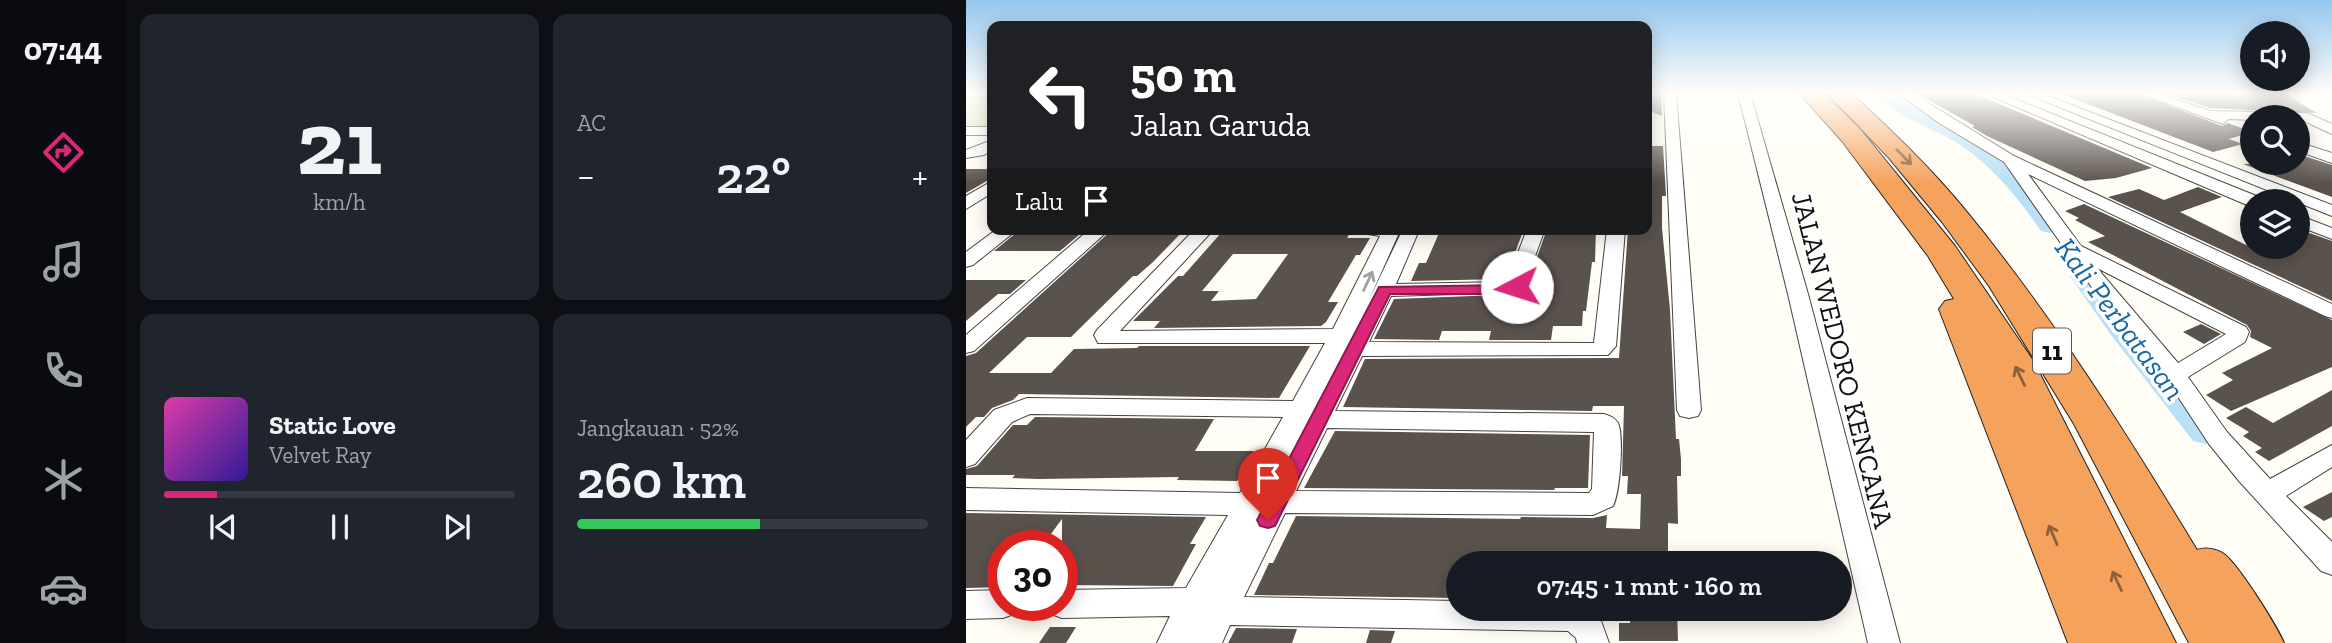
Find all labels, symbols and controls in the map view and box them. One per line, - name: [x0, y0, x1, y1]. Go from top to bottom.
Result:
- map controls: [2240, 21, 2310, 259]
- button: sound: [2240, 21, 2310, 91]
- text: 07:44: [24, 30, 102, 68]
- text: 50 m: [1130, 46, 1236, 105]
- icon: left: [1015, 49, 1106, 140]
- text: 21: [297, 88, 382, 197]
- button: search: [2240, 105, 2310, 175]
- text: Jalan Garuda: [1130, 106, 1311, 144]
- text: AC: [577, 109, 606, 137]
- icon: directions: [39, 128, 88, 177]
- text: 22°: [716, 144, 791, 206]
- one-way arrow: [1896, 148, 1913, 165]
- text: −: [577, 153, 595, 199]
- text: +: [912, 153, 928, 199]
- icon: arrive: [1077, 182, 1115, 220]
- text: Lalu: [1015, 185, 1063, 217]
- text: km/h: [313, 188, 366, 216]
- street label: JALAN WEDORO KENCANA: [1785, 189, 1900, 532]
- button: layers: [2240, 189, 2310, 259]
- water label: Kali Perbatasan: [2047, 231, 2193, 407]
- icon: music: [39, 237, 88, 286]
- position arrow: [1480, 250, 1554, 324]
- one-way arrow: [1361, 271, 1375, 292]
- road number: 11: [2033, 328, 2071, 374]
- icon: phone: [39, 346, 88, 395]
- one-way arrow: [2012, 366, 2026, 387]
- text: Static Love: [269, 409, 396, 441]
- text: Jangkauan · 52%: [577, 414, 739, 442]
- text: Velvet Ray: [269, 441, 371, 469]
- pin: [1238, 448, 1298, 520]
- text: 260 km: [577, 449, 746, 511]
- icon: climate: [39, 455, 88, 504]
- icon: arrive: [1249, 459, 1287, 497]
- icon: previous: [204, 508, 242, 546]
- icon: pause: [321, 508, 359, 546]
- icon: next: [438, 508, 476, 546]
- one-way arrow: [2046, 524, 2059, 546]
- speed limit sign: 30: [987, 530, 1078, 621]
- icon: car: [39, 564, 88, 613]
- text: 07:45 · 1 mnt · 160 m: [1536, 570, 1762, 602]
- one-way arrow: [2110, 571, 2123, 592]

